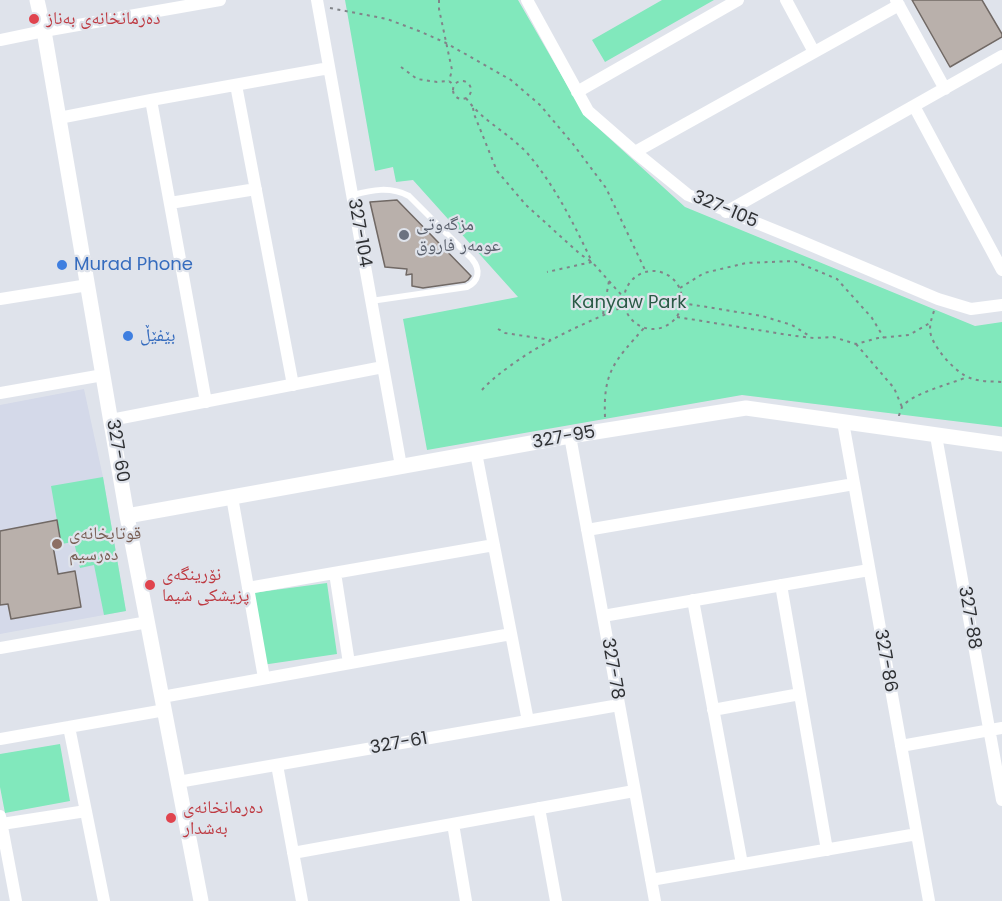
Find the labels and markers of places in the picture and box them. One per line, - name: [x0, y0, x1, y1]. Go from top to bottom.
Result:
- place label: دەرمانخانەی بەناز: [46, 8, 161, 30]
- marker: دەرمانخانەی بەناز: [27, 12, 41, 26]
- place label: مزگەوتی عومەر فاروق: [416, 214, 501, 256]
- marker: مزگەوتی عومەر فاروق: [397, 228, 411, 242]
- place label: Murad Phone: [74, 254, 193, 276]
- marker: Murad Phone: [55, 258, 69, 272]
- place label: بێفێڵ: [140, 325, 176, 347]
- marker: بێفێڵ: [121, 329, 135, 343]
- place label: قوتابخانەی دەرسیم: [69, 523, 141, 566]
- marker: قوتابخانەی دەرسیم: [50, 537, 64, 551]
- place label: نۆرینگەی پزیشکی شیما: [162, 564, 249, 606]
- marker: نۆرینگەی پزیشکی شیما: [143, 578, 157, 592]
- place label: دەرمانخانەی بەشدار: [183, 797, 263, 840]
- marker: دەرمانخانەی بەشدار: [164, 811, 178, 825]

